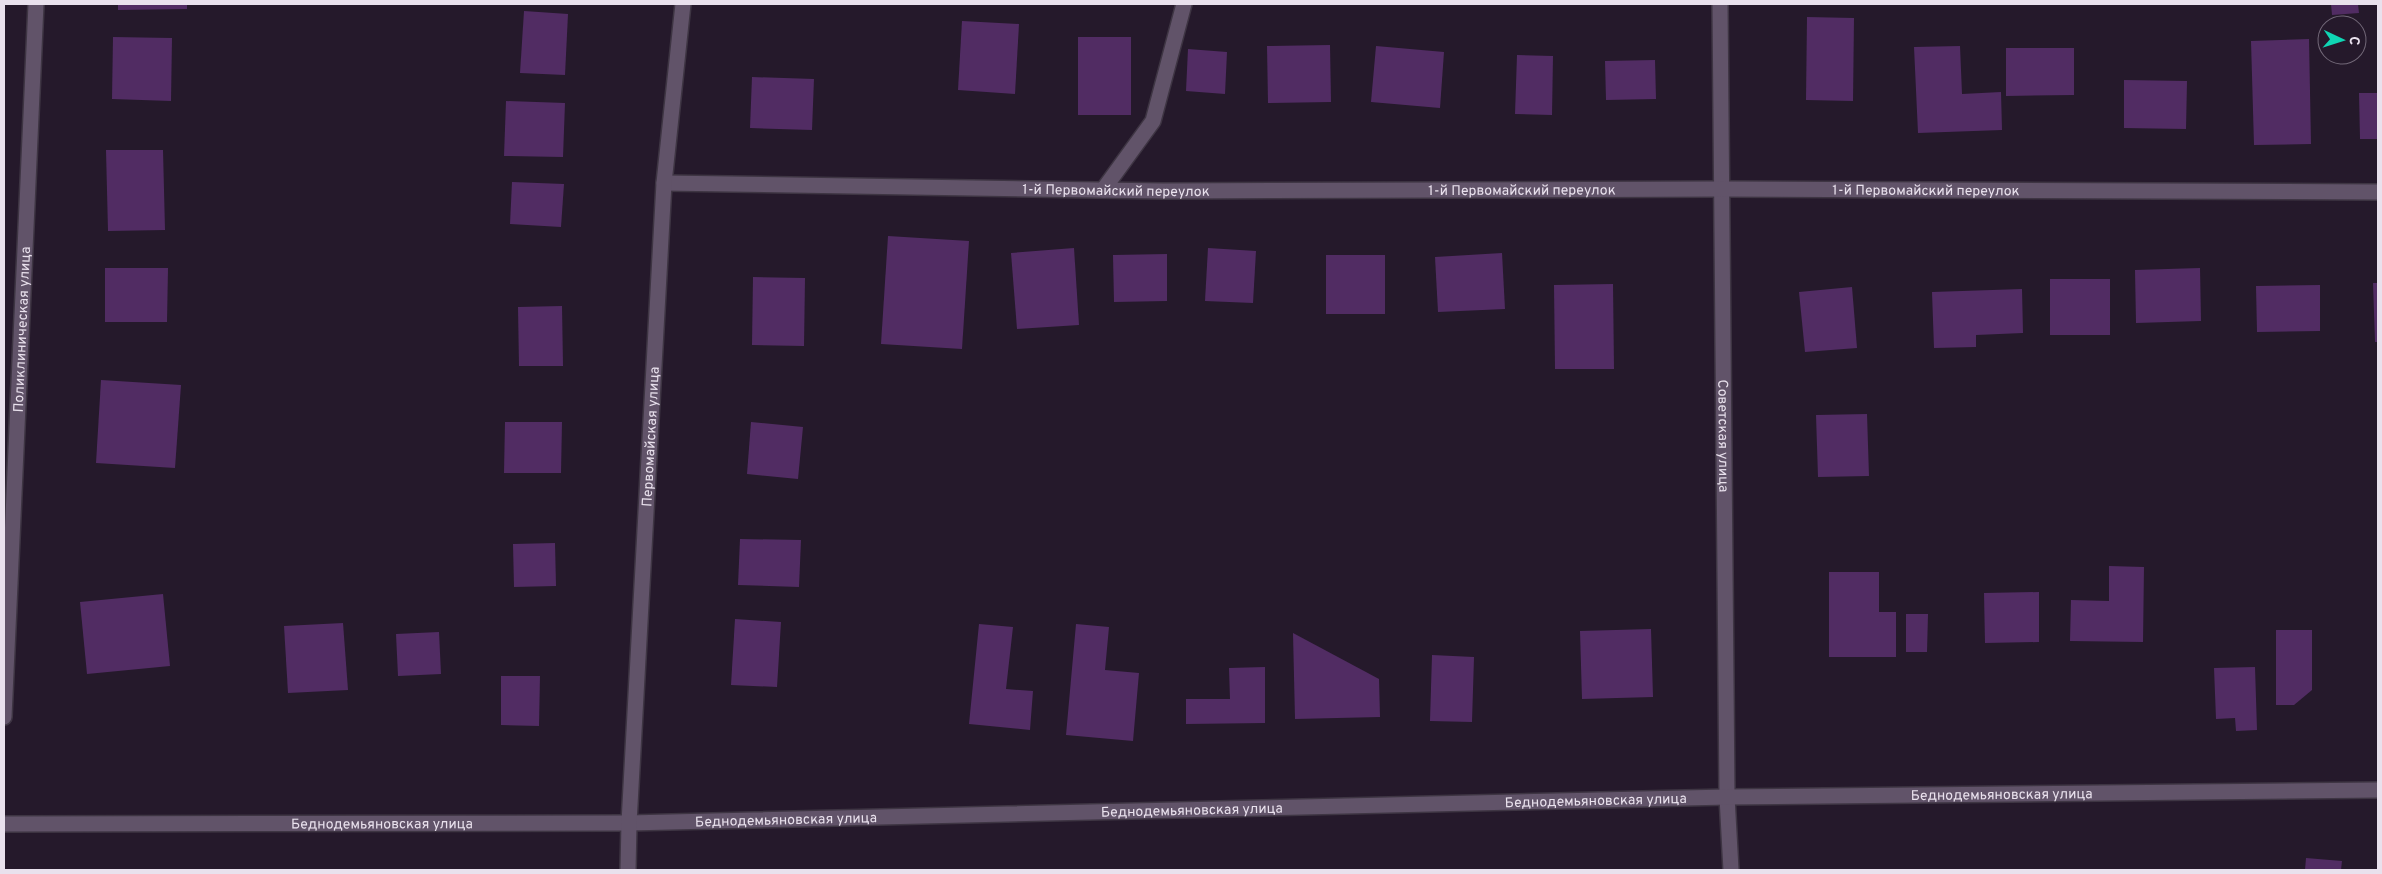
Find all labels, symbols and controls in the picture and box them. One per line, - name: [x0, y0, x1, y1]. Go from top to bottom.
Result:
- north arrow: [2317, 15, 2367, 65]
- text: С: [2345, 36, 2362, 46]
- street label: 1-й Первомайский переулок: [1022, 182, 1210, 201]
- street label: 1-й Первомайский переулок: [1428, 182, 1616, 200]
- street label: 1-й Первомайский переулок: [1832, 183, 2020, 200]
- street label: Поликлиническая улица: [11, 246, 35, 413]
- street label: Первомайская улица: [639, 366, 664, 507]
- street label: Советская улица: [1713, 379, 1731, 493]
- street label: Беднодемьяновская улица: [1911, 786, 2093, 805]
- street label: Беднодемьяновская улица: [1505, 791, 1687, 812]
- street label: Беднодемьяновская улица: [1101, 801, 1283, 822]
- street label: Беднодемьяновская улица: [695, 810, 877, 831]
- street label: Беднодемьяновская улица: [291, 816, 473, 834]

